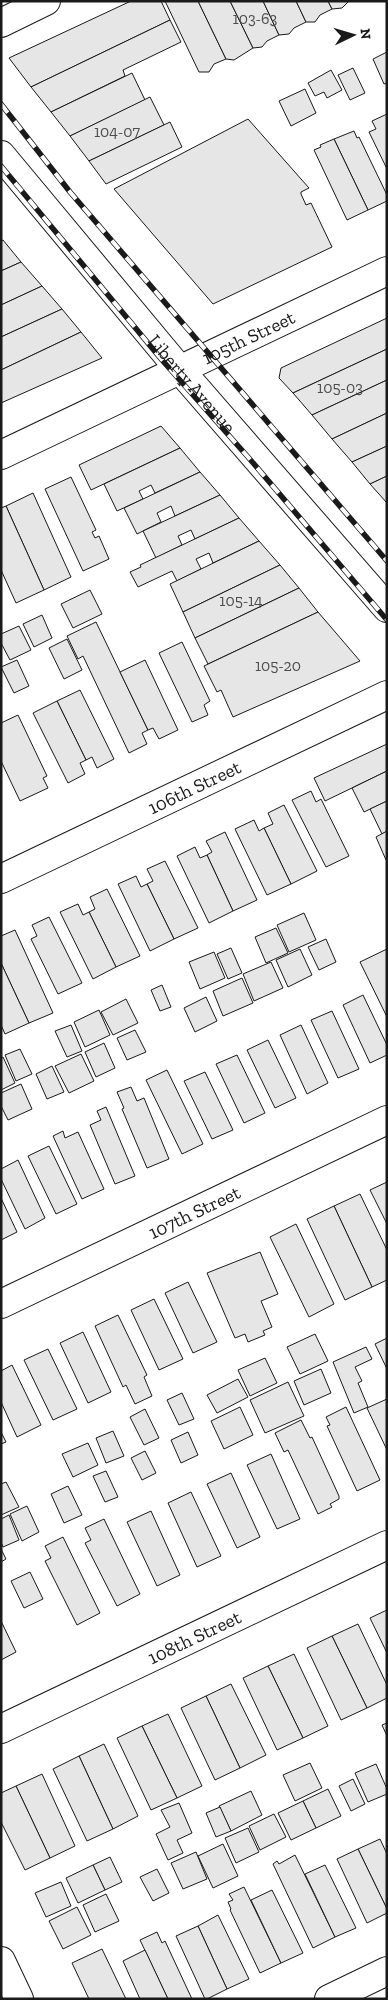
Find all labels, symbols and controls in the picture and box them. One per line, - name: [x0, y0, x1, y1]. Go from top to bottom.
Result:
- house number: 103-63: [233, 9, 278, 28]
- north arrow: [328, 10, 378, 60]
- text: N: [357, 28, 374, 40]
- house number: 104-07: [94, 122, 141, 141]
- street label: 105th Street: [198, 306, 299, 369]
- street label: Liberty Avenue: [143, 330, 241, 438]
- house number: 105-03: [317, 378, 363, 397]
- house number: 105-14: [219, 591, 263, 610]
- house number: 105-20: [255, 656, 301, 675]
- street label: 106th Street: [144, 755, 245, 819]
- street label: 107th Street: [145, 1181, 244, 1244]
- street label: 108th Street: [144, 1605, 245, 1669]

